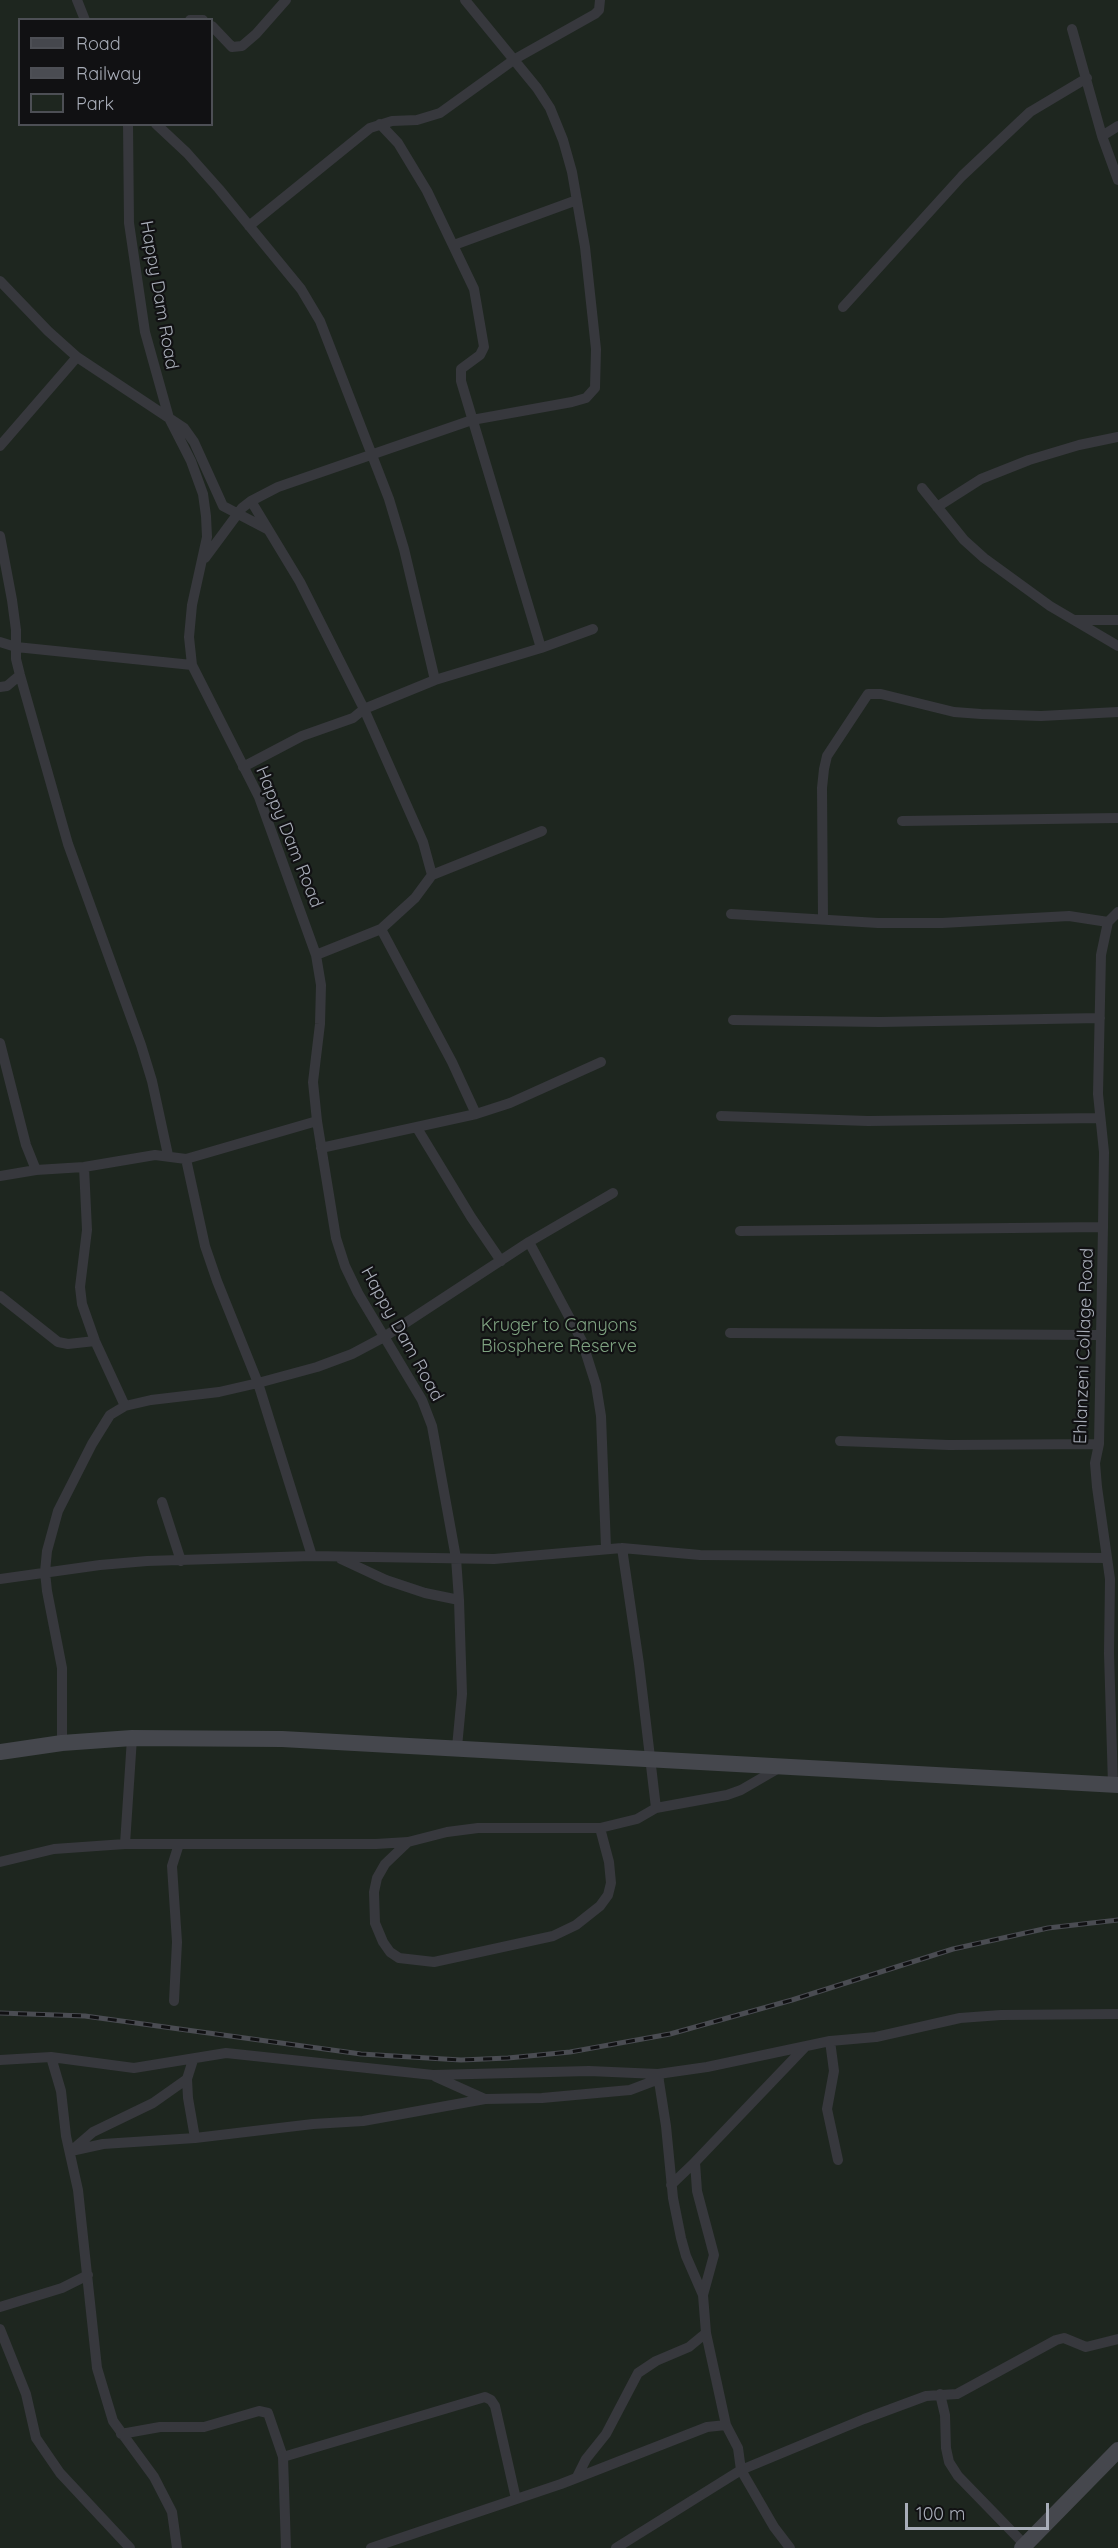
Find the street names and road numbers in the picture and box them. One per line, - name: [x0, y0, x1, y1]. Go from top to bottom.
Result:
- street label: Happy Dam Road: [135, 219, 183, 371]
- street label: Happy Dam Road: [251, 763, 327, 911]
- street label: Ehlanzeni Collage Road: [1070, 1248, 1098, 1444]
- street label: Happy Dam Road: [356, 1263, 448, 1405]

